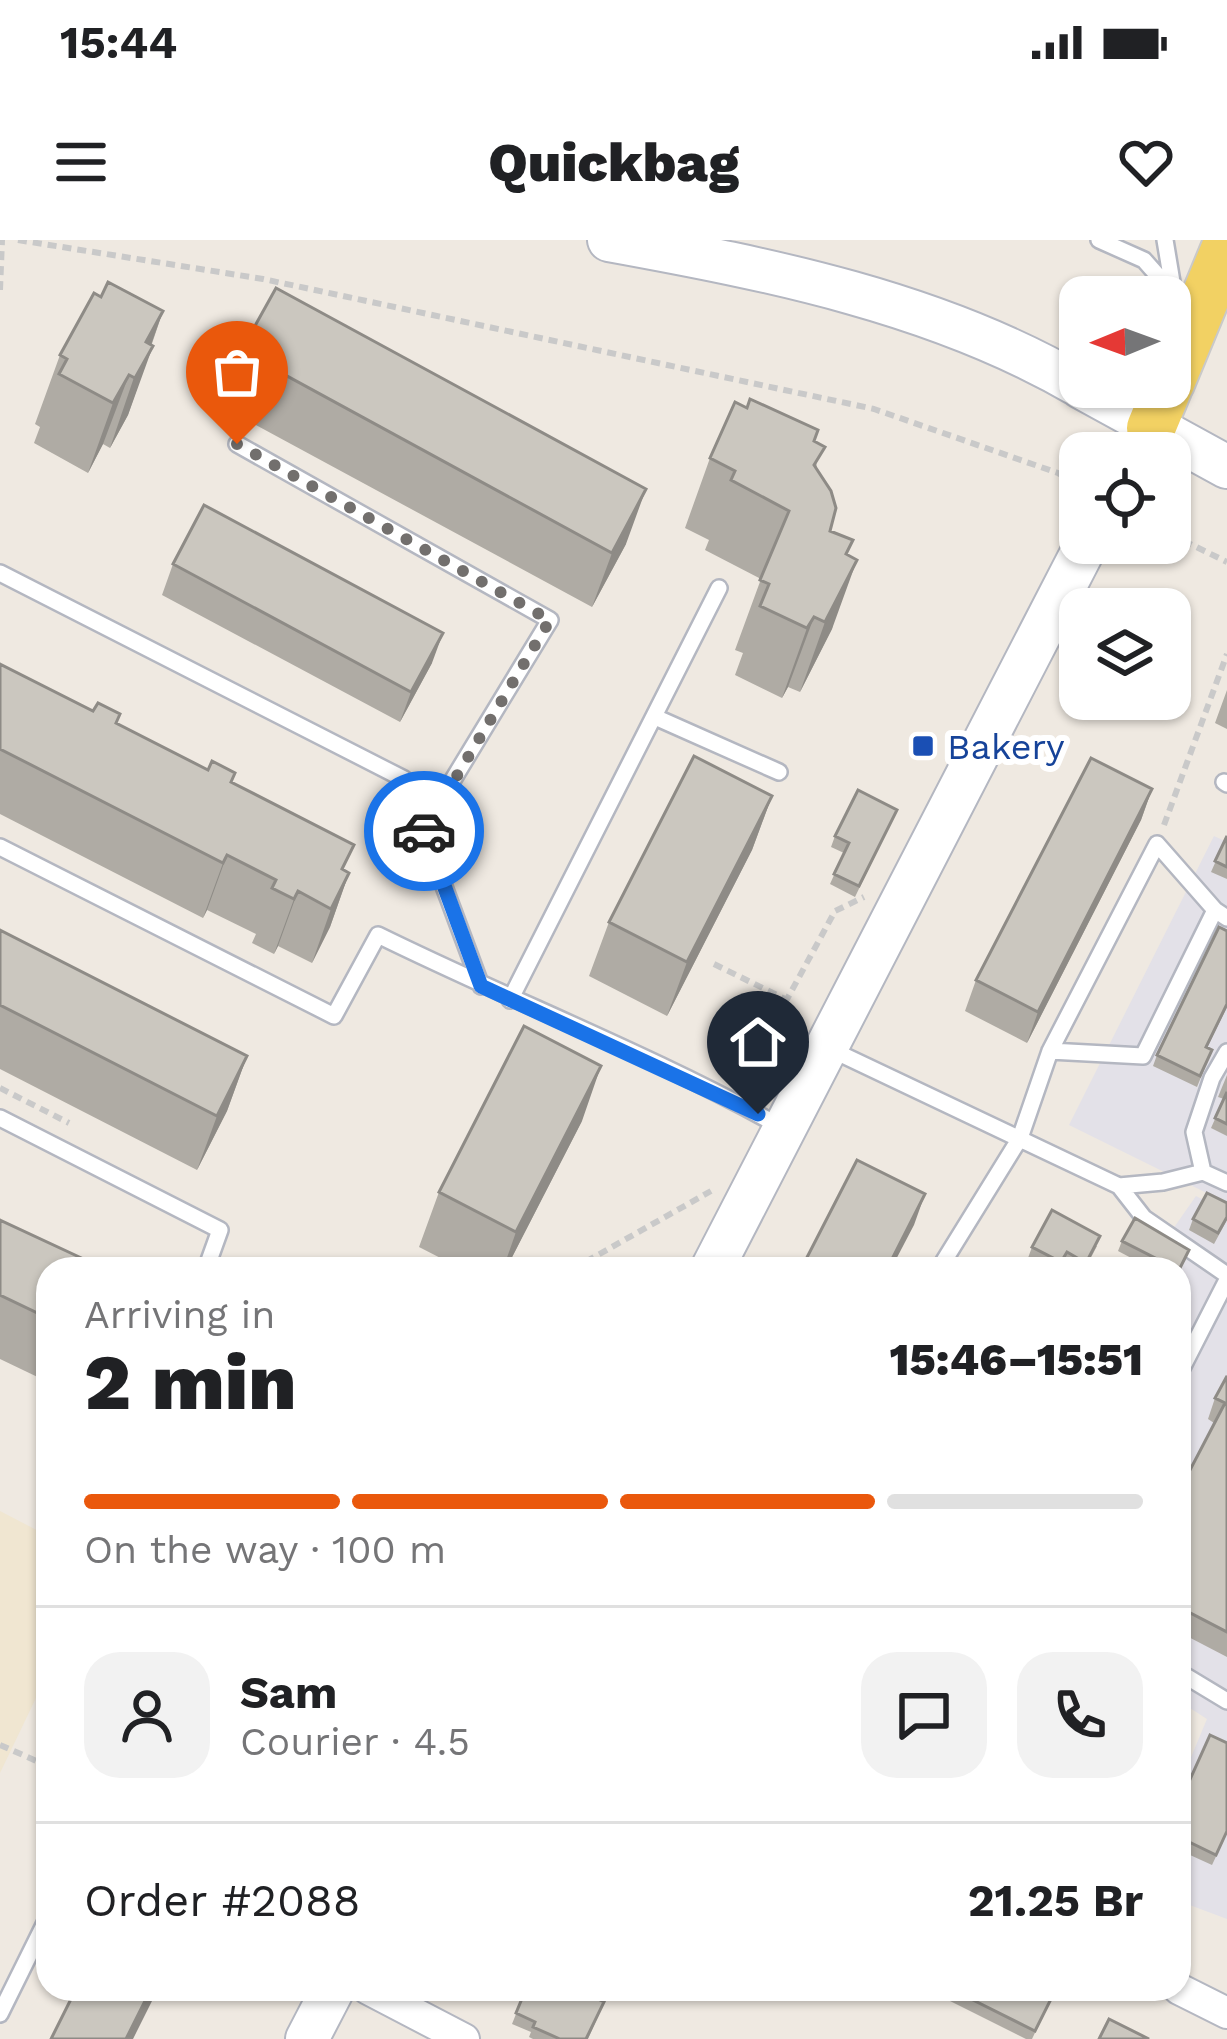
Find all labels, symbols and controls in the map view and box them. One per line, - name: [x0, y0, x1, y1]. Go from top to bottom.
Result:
- text: 15:44: [60, 16, 177, 69]
- icon: menu: [48, 129, 114, 195]
- icon: heart: [1113, 129, 1179, 195]
- text: Quickbag: [488, 131, 739, 194]
- north arrow: [1059, 276, 1191, 408]
- map controls: [1059, 276, 1191, 720]
- pin: [186, 321, 288, 444]
- icon: bag: [204, 339, 270, 405]
- button: locate: [1059, 432, 1191, 564]
- button: layers: [1059, 588, 1191, 720]
- place label: Bakery: [947, 726, 1065, 768]
- marker: Bakery: [910, 733, 936, 759]
- courier: [364, 771, 484, 891]
- icon: car: [391, 798, 457, 864]
- pin: [707, 991, 809, 1114]
- icon: home: [725, 1009, 791, 1075]
- text: Arriving in: [84, 1292, 275, 1337]
- text: 15:46–15:51: [889, 1333, 1143, 1386]
- text: 2 min: [84, 1336, 297, 1428]
- text: On the way · 100 m: [84, 1527, 446, 1572]
- button: person: [84, 1652, 210, 1778]
- button: chat: [861, 1652, 987, 1778]
- button: phone: [1017, 1652, 1143, 1778]
- text: Sam: [240, 1666, 337, 1719]
- text: Courier · 4.5: [240, 1719, 470, 1764]
- text: Order #2088: [84, 1874, 360, 1927]
- text: 21.25 Br: [968, 1874, 1143, 1927]

